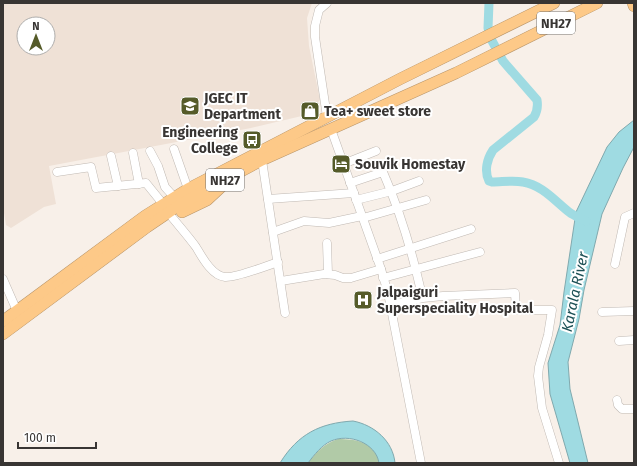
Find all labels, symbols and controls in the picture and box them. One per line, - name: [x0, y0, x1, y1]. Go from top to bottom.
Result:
- road number: NH27: [537, 12, 575, 34]
- north arrow: [16, 16, 56, 56]
- text: N: [32, 20, 40, 33]
- place label: JGEC IT Department: [203, 90, 281, 123]
- school or university icon: JGEC IT Department: [179, 95, 201, 117]
- shop icon: Tea+ sweet store: [299, 100, 321, 122]
- place label: Tea+ sweet store: [324, 103, 431, 120]
- place label: Engineering College: [162, 124, 238, 157]
- bus stop icon: Engineering College: [241, 129, 263, 151]
- hotel icon: Souvik Homestay: [330, 153, 352, 175]
- place label: Souvik Homestay: [355, 156, 466, 173]
- road number: NH27: [206, 169, 244, 191]
- water label: Karala River: [558, 249, 593, 334]
- place label: Jalpaiguri Superspeciality Hospital: [376, 284, 534, 317]
- hospital icon: Jalpaiguri Superspeciality Hospital: [352, 289, 374, 311]
- scale bar: [18, 424, 96, 450]
- text: 100 m: [24, 431, 56, 445]

